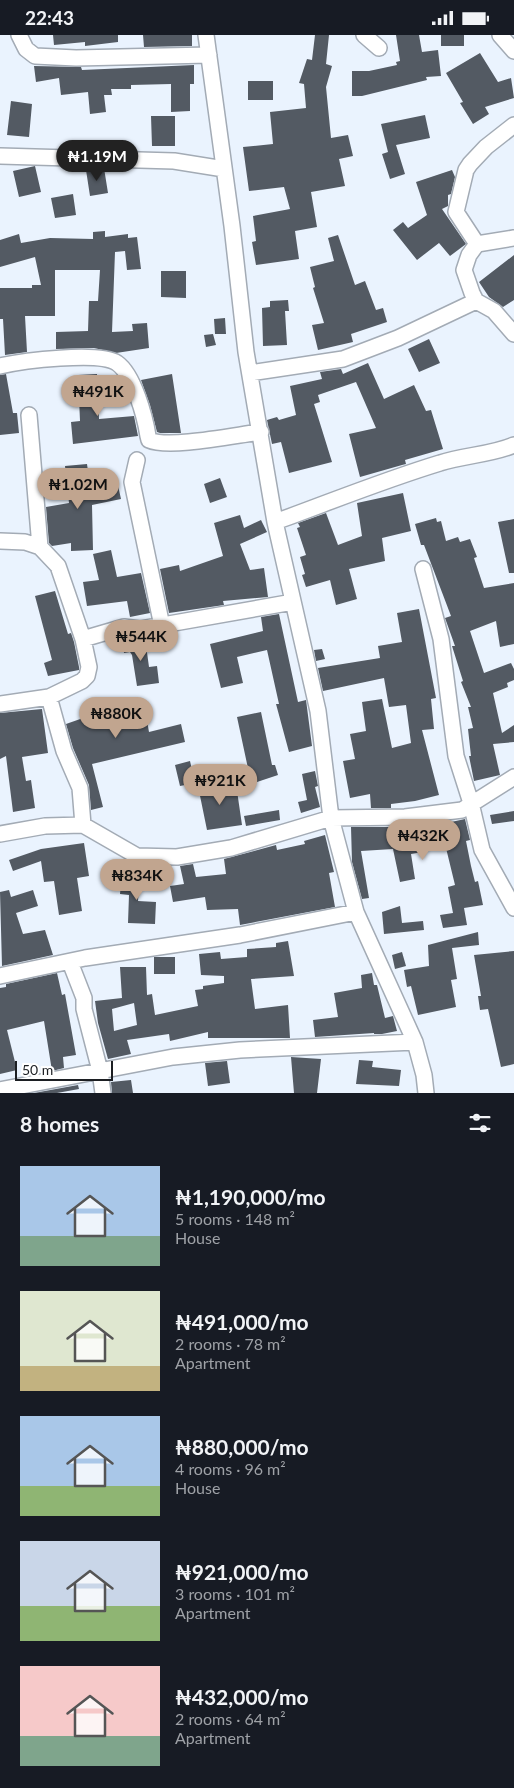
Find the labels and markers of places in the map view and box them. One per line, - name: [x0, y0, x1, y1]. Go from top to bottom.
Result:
- pin: ₦1.19M: [56, 139, 138, 182]
- pin: ₦491K: [63, 375, 133, 417]
- pin: ₦1.02M: [37, 467, 119, 510]
- pin: ₦544K: [106, 619, 176, 662]
- pin: ₦880K: [81, 697, 151, 739]
- pin: ₦921K: [185, 763, 255, 806]
- pin: ₦432K: [388, 819, 458, 861]
- pin: ₦834K: [102, 859, 172, 901]

